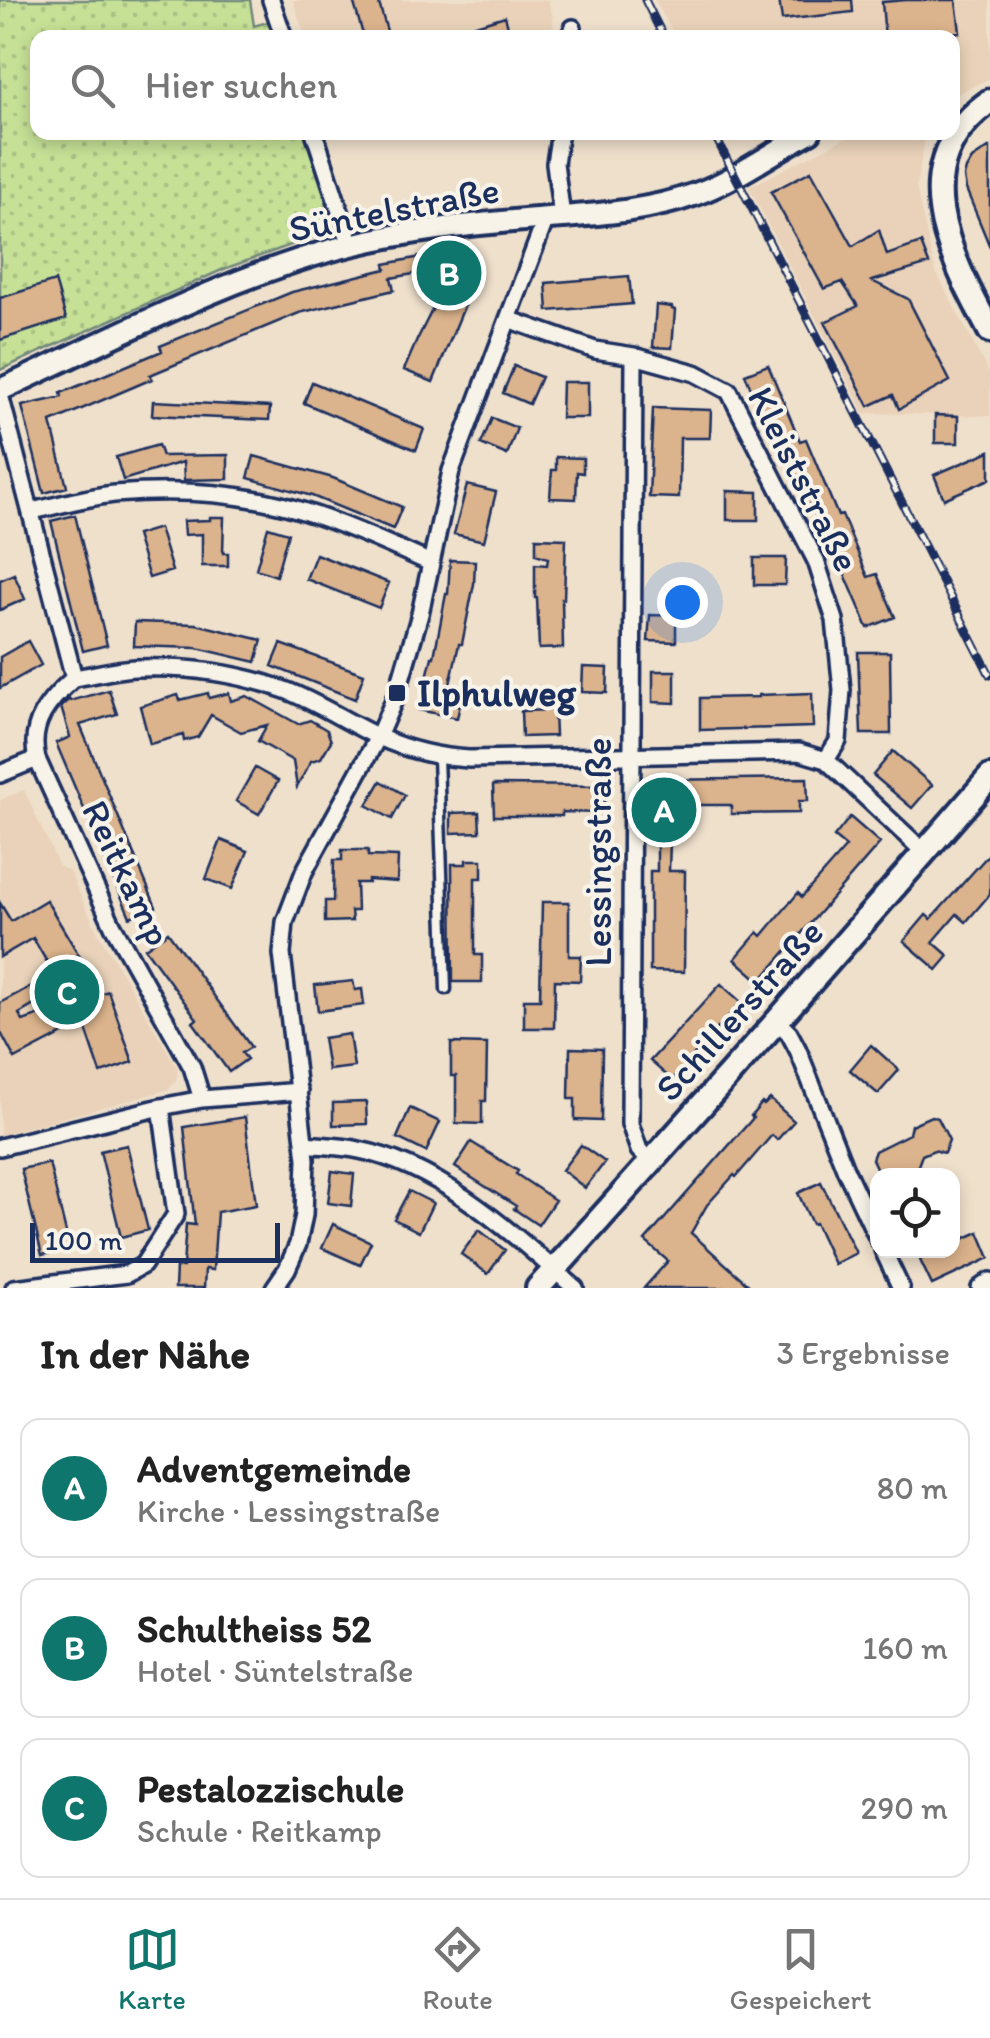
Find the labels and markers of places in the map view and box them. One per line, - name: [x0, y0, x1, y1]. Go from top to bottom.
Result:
- pin: B: [416, 236, 482, 310]
- place label: Ilphulweg: [417, 670, 577, 716]
- marker: Ilphulweg: [386, 682, 408, 704]
- pin: A: [632, 772, 696, 848]
- pin: C: [34, 954, 100, 1030]

